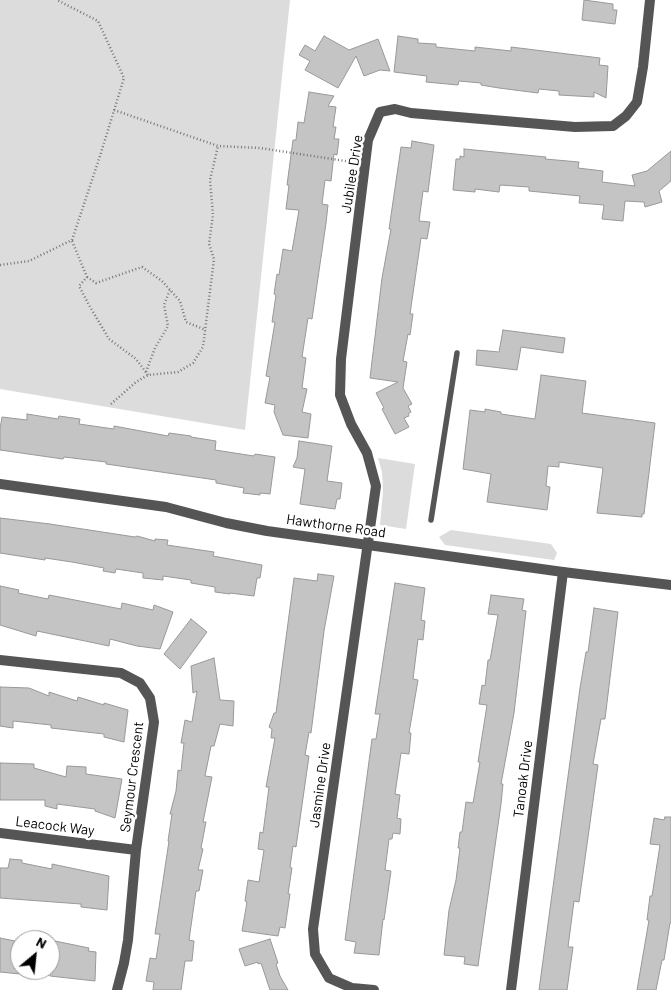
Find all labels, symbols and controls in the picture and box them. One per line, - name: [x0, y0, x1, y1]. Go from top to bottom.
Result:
- street label: Jubilee Drive: [338, 134, 366, 214]
- street label: Hawthorne Road: [285, 511, 387, 541]
- street label: Seymour Crescent: [117, 721, 147, 833]
- street label: Tanoak Drive: [510, 739, 536, 819]
- street label: Jasmine Drive: [306, 741, 334, 829]
- street label: Leacock Way: [14, 813, 96, 839]
- north arrow: [10, 930, 60, 980]
- text: N: [34, 933, 50, 952]

